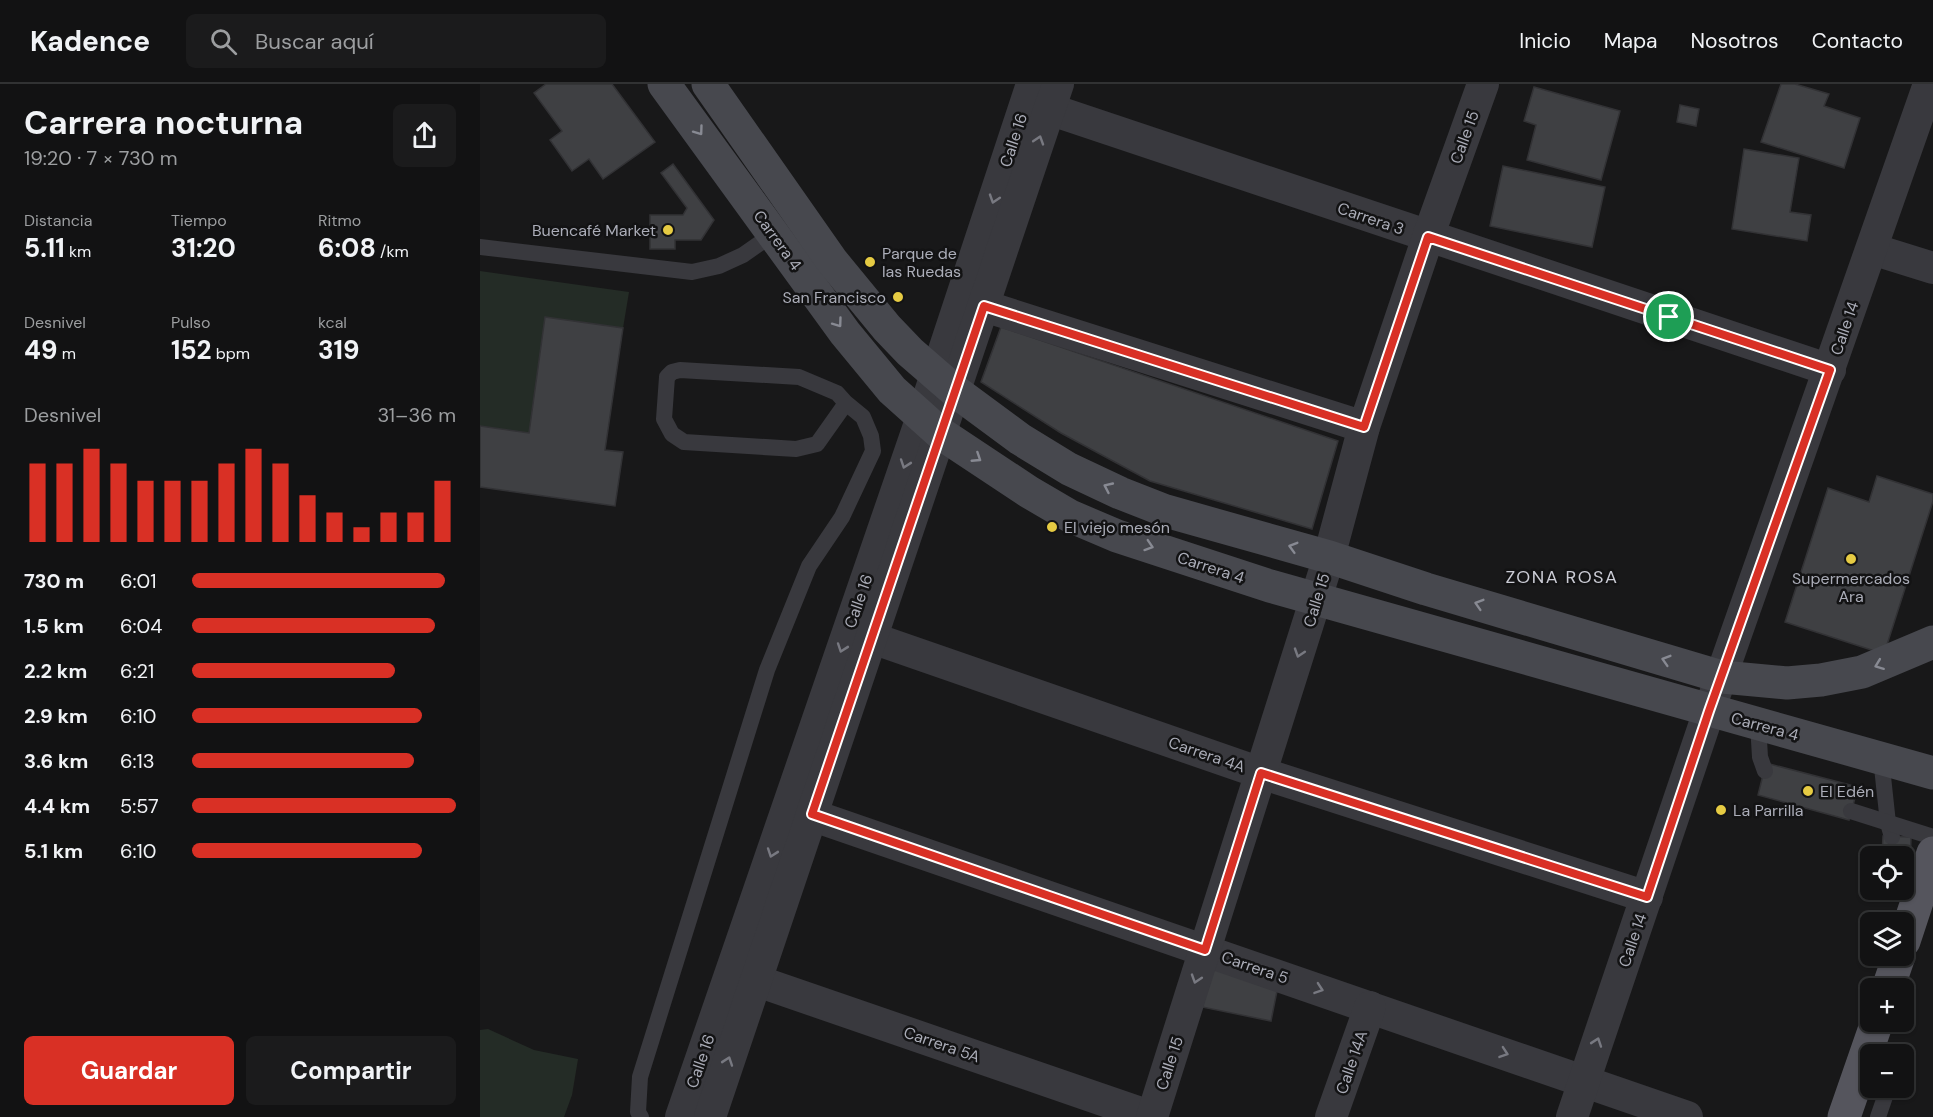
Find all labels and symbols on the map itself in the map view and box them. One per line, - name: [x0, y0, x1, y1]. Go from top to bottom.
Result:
- street label: Calle 15: [1445, 108, 1484, 167]
- street label: Calle 16: [995, 110, 1032, 170]
- one-way arrow: [691, 125, 702, 136]
- one-way arrow: [1032, 135, 1044, 146]
- one-way arrow: [988, 193, 1001, 204]
- street label: Carrera 3: [1335, 197, 1407, 240]
- street label: Carrera 4: [749, 206, 807, 275]
- place label: Buencafé Market: [532, 220, 656, 241]
- marker: Buencafé Market: [661, 223, 675, 237]
- place label: Parque de las Ruedas: [882, 243, 961, 282]
- marker: Parque de las Ruedas: [863, 255, 877, 269]
- place label: San Francisco: [783, 287, 886, 308]
- marker: San Francisco: [891, 290, 905, 304]
- pin: [1643, 291, 1694, 342]
- street label: Calle 14: [1826, 298, 1864, 358]
- one-way arrow: [831, 317, 842, 328]
- one-way arrow: [971, 450, 981, 462]
- one-way arrow: [900, 458, 913, 469]
- one-way arrow: [1103, 483, 1114, 495]
- place label: El viejo mesón: [1064, 517, 1170, 538]
- marker: El viejo mesón: [1045, 520, 1059, 534]
- one-way arrow: [1143, 539, 1154, 552]
- one-way arrow: [1288, 542, 1299, 554]
- street label: Carrera 4: [1175, 547, 1247, 588]
- marker: Supermercados Ara: [1844, 552, 1858, 566]
- district label: ZONA ROSA: [1505, 565, 1619, 589]
- place label: Supermercados Ara: [1792, 568, 1910, 607]
- street label: Calle 16: [839, 571, 877, 631]
- street label: Calle 15: [1298, 571, 1335, 630]
- one-way arrow: [1474, 599, 1485, 611]
- one-way arrow: [837, 642, 849, 653]
- one-way arrow: [1294, 647, 1306, 658]
- one-way arrow: [1661, 655, 1672, 667]
- one-way arrow: [1874, 658, 1885, 671]
- street label: Carrera 4: [1729, 707, 1801, 746]
- street label: Carrera 4A: [1166, 732, 1248, 778]
- place label: El Edén: [1820, 781, 1874, 802]
- marker: El Edén: [1801, 784, 1815, 798]
- place label: La Parrilla: [1733, 800, 1804, 821]
- marker: La Parrilla: [1714, 803, 1728, 817]
- one-way arrow: [766, 847, 779, 857]
- street label: Calle 14: [1614, 910, 1652, 970]
- street label: Carrera 5: [1219, 946, 1291, 989]
- one-way arrow: [1191, 973, 1203, 984]
- one-way arrow: [1314, 982, 1324, 994]
- street label: Carrera 5A: [901, 1022, 983, 1067]
- street label: Calle 14A: [1331, 1027, 1372, 1097]
- street label: Calle 16: [681, 1031, 719, 1091]
- street label: Calle 15: [1151, 1034, 1188, 1093]
- one-way arrow: [1590, 1037, 1603, 1048]
- one-way arrow: [1498, 1045, 1509, 1058]
- one-way arrow: [721, 1057, 734, 1067]

